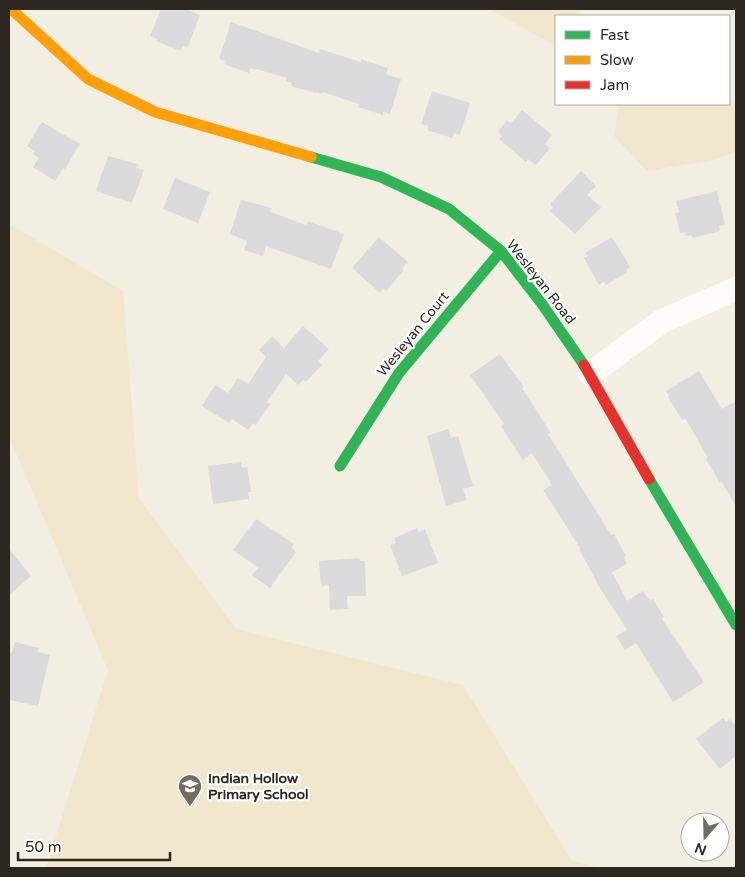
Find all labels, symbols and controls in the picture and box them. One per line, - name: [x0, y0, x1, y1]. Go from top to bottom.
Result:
- legend: [555, 15, 730, 105]
- text: Fast: [600, 26, 630, 44]
- text: Slow: [600, 51, 634, 69]
- text: Jam: [600, 76, 629, 94]
- street label: Wesleyan Road: [503, 237, 579, 327]
- street label: Wesleyan Court: [374, 288, 453, 380]
- place label: Indian Hollow Primary School: [208, 770, 309, 803]
- school or university icon: Indian Hollow Primary School: [177, 773, 203, 807]
- north arrow: [680, 812, 730, 862]
- scale bar: [18, 830, 170, 862]
- text: 50 m: [25, 838, 62, 856]
- text: N: [693, 839, 709, 859]

